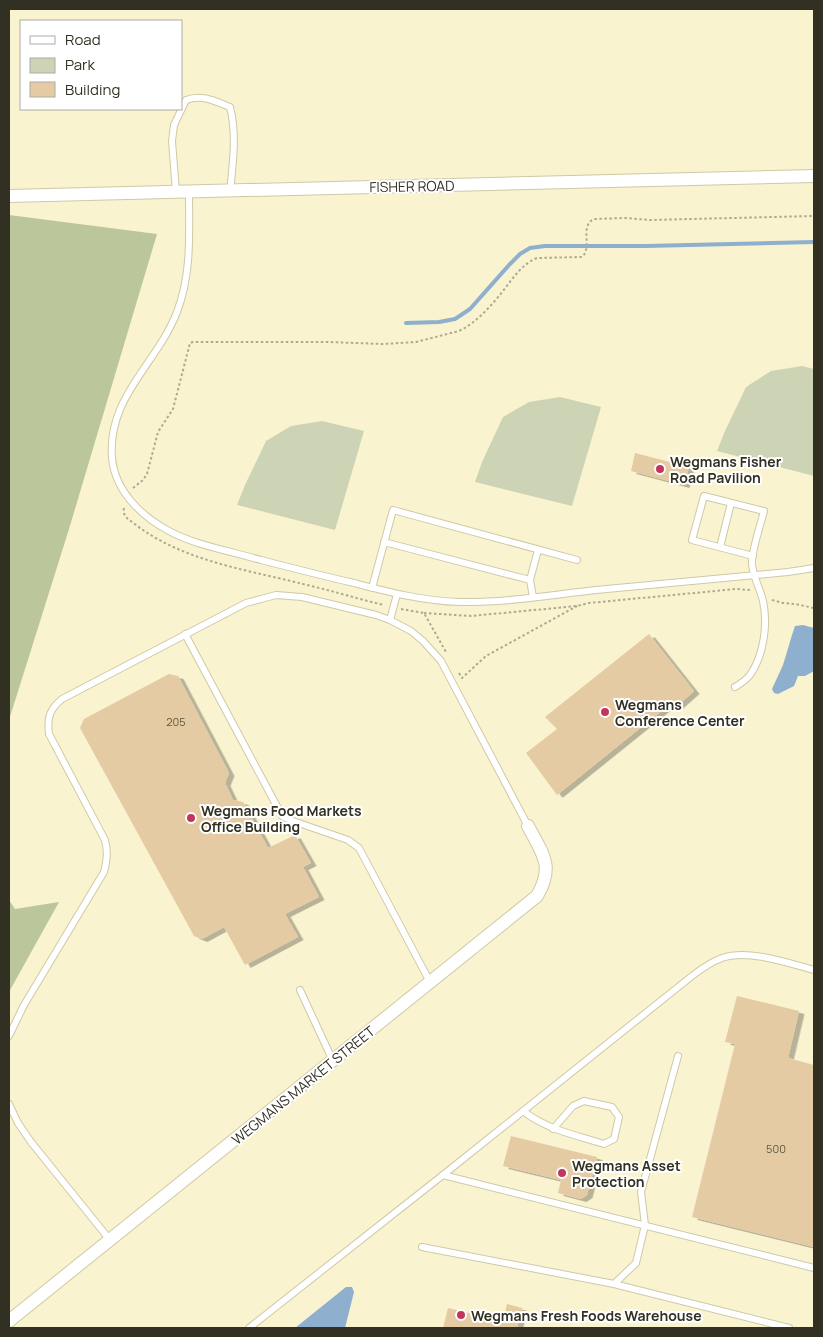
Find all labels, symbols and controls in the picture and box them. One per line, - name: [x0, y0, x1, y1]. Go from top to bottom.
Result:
- legend: [20, 20, 182, 110]
- text: Road: [65, 29, 101, 50]
- text: Park: [65, 54, 95, 75]
- text: Building: [65, 79, 120, 100]
- street label: FISHER ROAD: [369, 176, 455, 196]
- place label: Wegmans Fisher Road Pavilion: [670, 452, 782, 487]
- marker: Wegmans Fisher Road Pavilion: [654, 463, 666, 475]
- place label: Wegmans Conference Center: [615, 695, 745, 730]
- marker: Wegmans Conference Center: [599, 706, 611, 718]
- house number: 205: [166, 714, 186, 729]
- place label: Wegmans Food Markets Office Building: [201, 801, 362, 836]
- marker: Wegmans Food Markets Office Building: [185, 812, 197, 824]
- street label: WEGMANS MARKET STREET: [228, 1021, 379, 1149]
- house number: 500: [766, 1141, 786, 1156]
- place label: Wegmans Asset Protection: [572, 1156, 681, 1191]
- marker: Wegmans Asset Protection: [556, 1167, 568, 1179]
- place label: Wegmans Fresh Foods Warehouse: [471, 1306, 702, 1325]
- marker: Wegmans Fresh Foods Warehouse: [455, 1309, 467, 1321]

